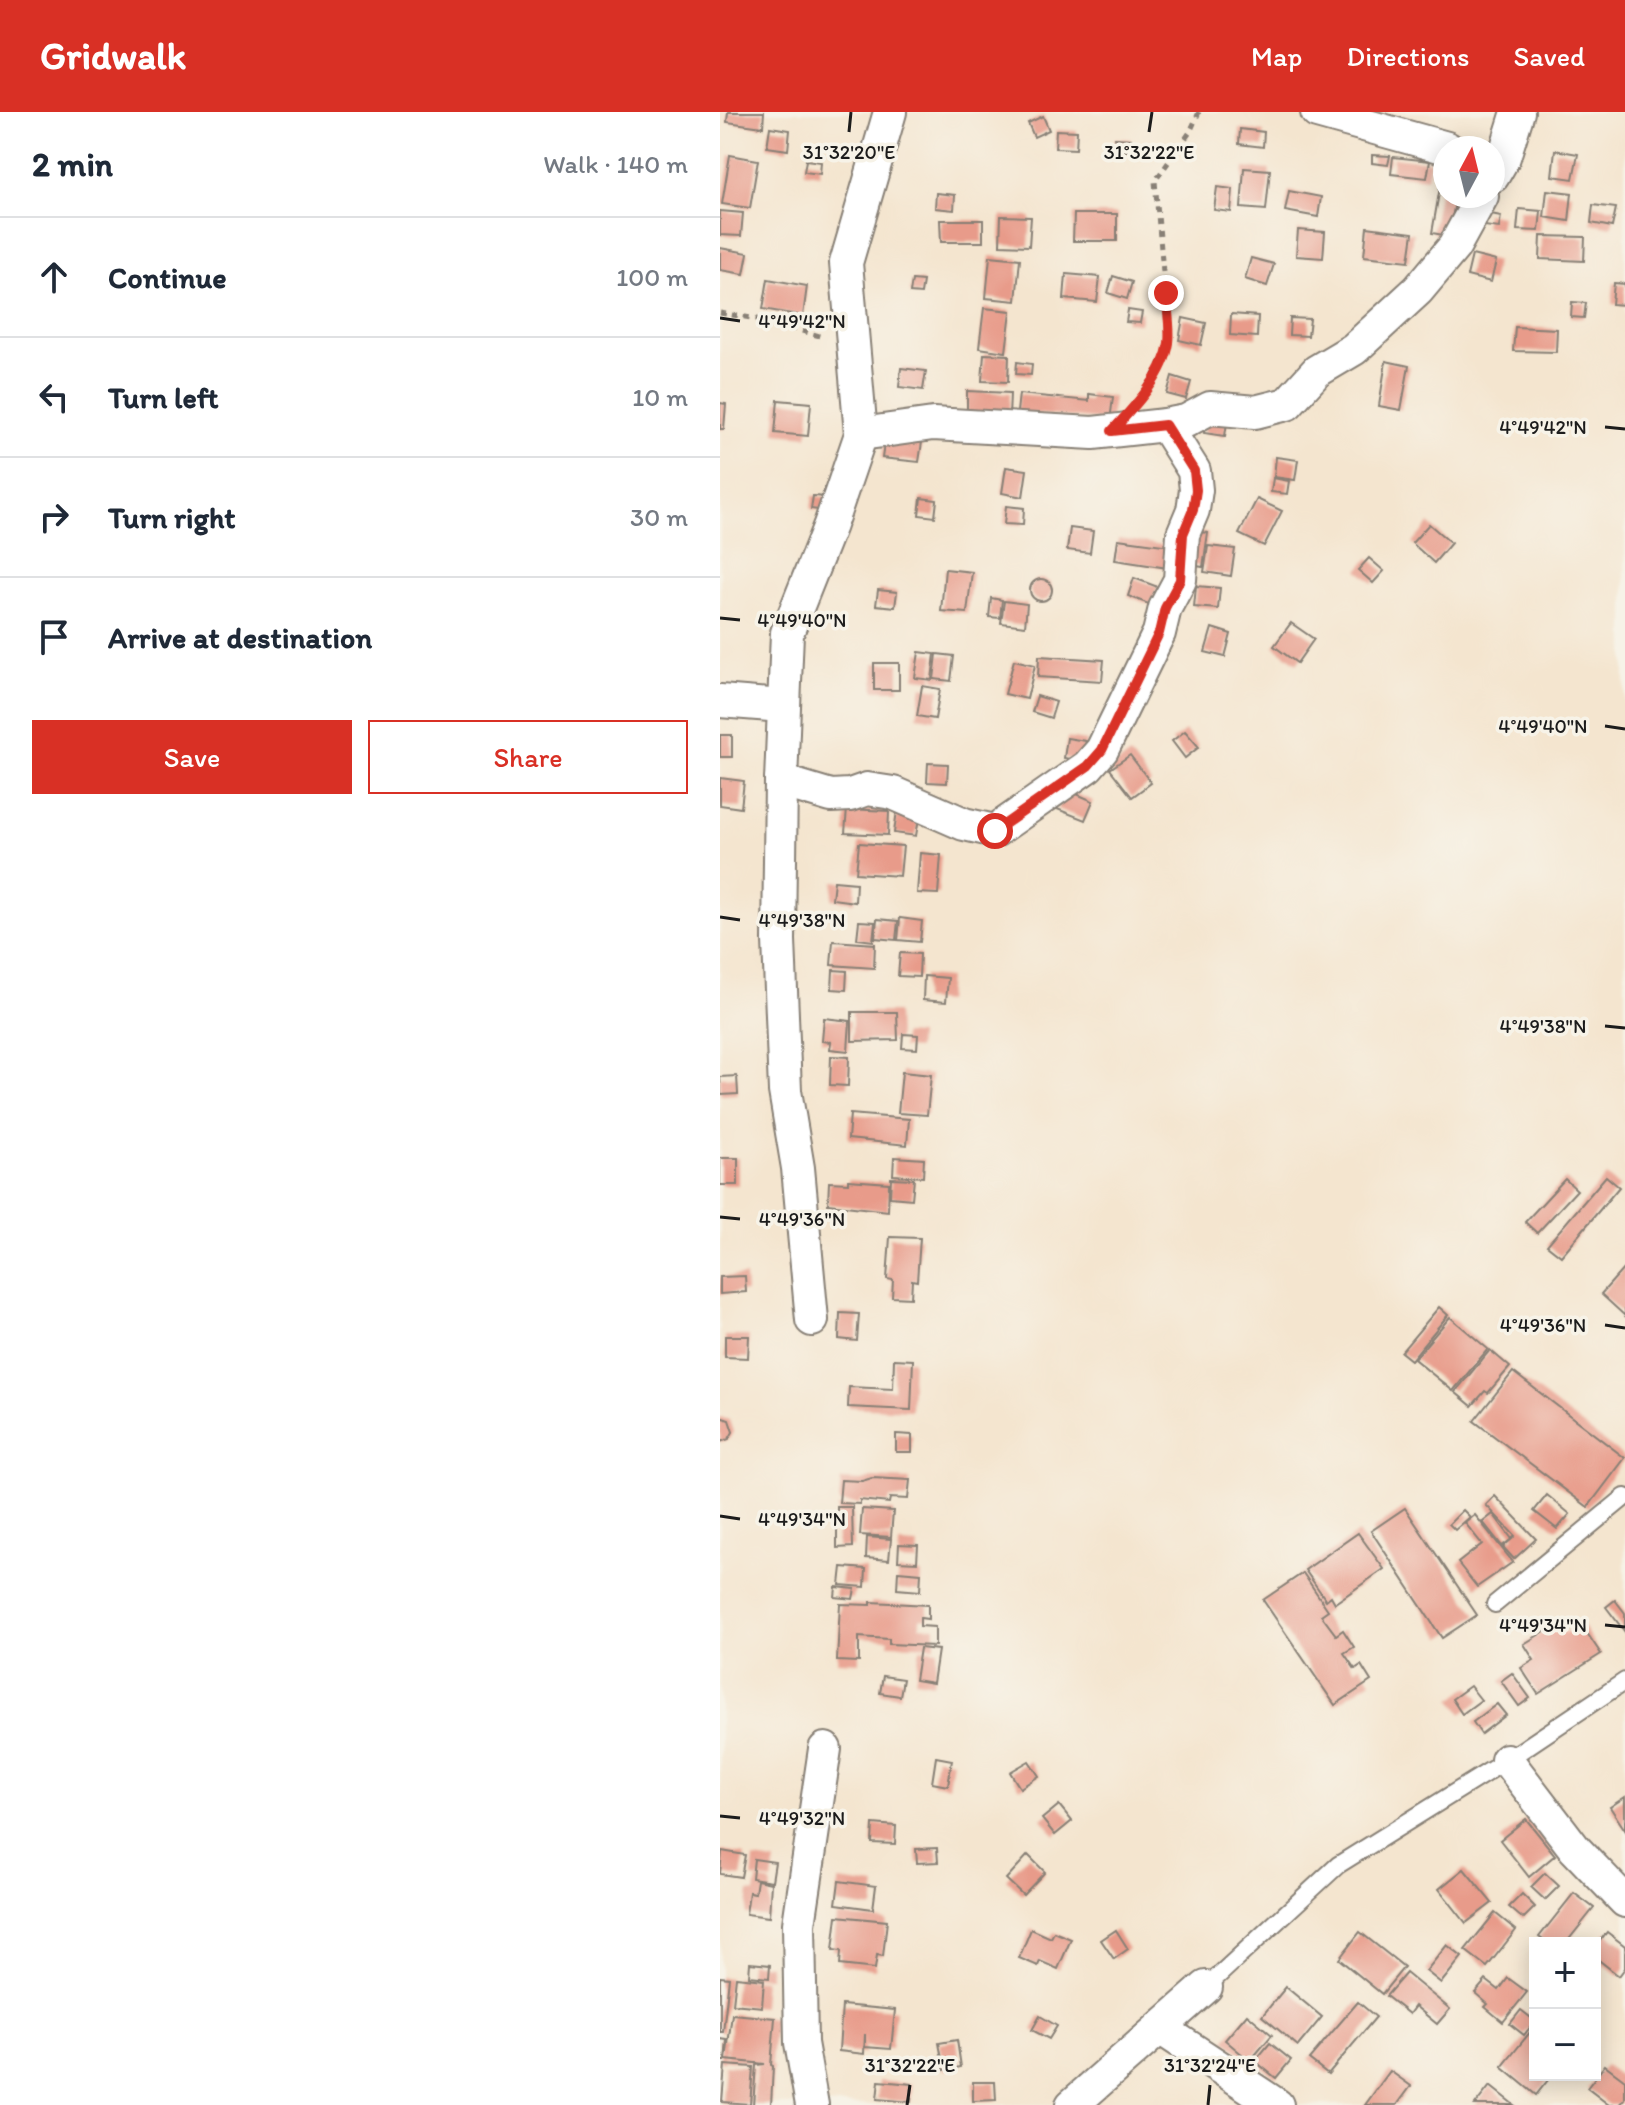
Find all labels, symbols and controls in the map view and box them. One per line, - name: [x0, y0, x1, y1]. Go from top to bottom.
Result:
- text: Gridwalk: [40, 33, 186, 79]
- text: Map: [1251, 39, 1302, 73]
- text: Directions: [1346, 39, 1470, 73]
- text: Saved: [1514, 39, 1585, 73]
- north arrow: [1433, 136, 1505, 208]
- text: 31°32'20"E: [803, 140, 895, 164]
- text: 31°32'22"E: [1104, 140, 1194, 164]
- text: 2 min: [32, 144, 113, 185]
- text: Walk · 140 m: [543, 148, 688, 180]
- icon: ahead: [32, 255, 76, 299]
- text: Continue: [108, 259, 227, 296]
- text: 100 m: [616, 261, 688, 293]
- route end: [1148, 275, 1184, 311]
- text: 4°49'42"N: [758, 309, 846, 333]
- icon: left: [32, 375, 76, 419]
- text: Turn left: [108, 379, 219, 416]
- text: 10 m: [632, 381, 688, 413]
- text: 4°49'42"N: [1499, 415, 1587, 439]
- icon: right: [32, 495, 76, 539]
- text: Turn right: [108, 499, 236, 536]
- text: 30 m: [630, 501, 688, 533]
- text: 4°49'40"N: [757, 608, 847, 632]
- icon: arrive: [32, 615, 76, 659]
- text: Arrive at destination: [108, 619, 372, 656]
- text: 4°49'40"N: [1498, 714, 1588, 738]
- button: Save: [32, 720, 352, 794]
- button: Share: [368, 720, 688, 794]
- route start: [977, 813, 1013, 849]
- text: 4°49'38"N: [759, 908, 845, 932]
- text: 4°49'38"N: [1500, 1014, 1586, 1038]
- text: 4°49'36"N: [759, 1207, 845, 1231]
- text: 4°49'36"N: [1500, 1313, 1586, 1337]
- text: 4°49'34"N: [758, 1507, 846, 1531]
- text: 4°49'34"N: [1499, 1613, 1587, 1637]
- text: 4°49'32"N: [759, 1806, 845, 1830]
- map controls: [1529, 1937, 1601, 2081]
- button: +: [1529, 1937, 1601, 2009]
- button: −: [1529, 2009, 1601, 2081]
- text: 31°32'22"E: [865, 2053, 955, 2077]
- text: 31°32'24"E: [1164, 2053, 1256, 2077]

